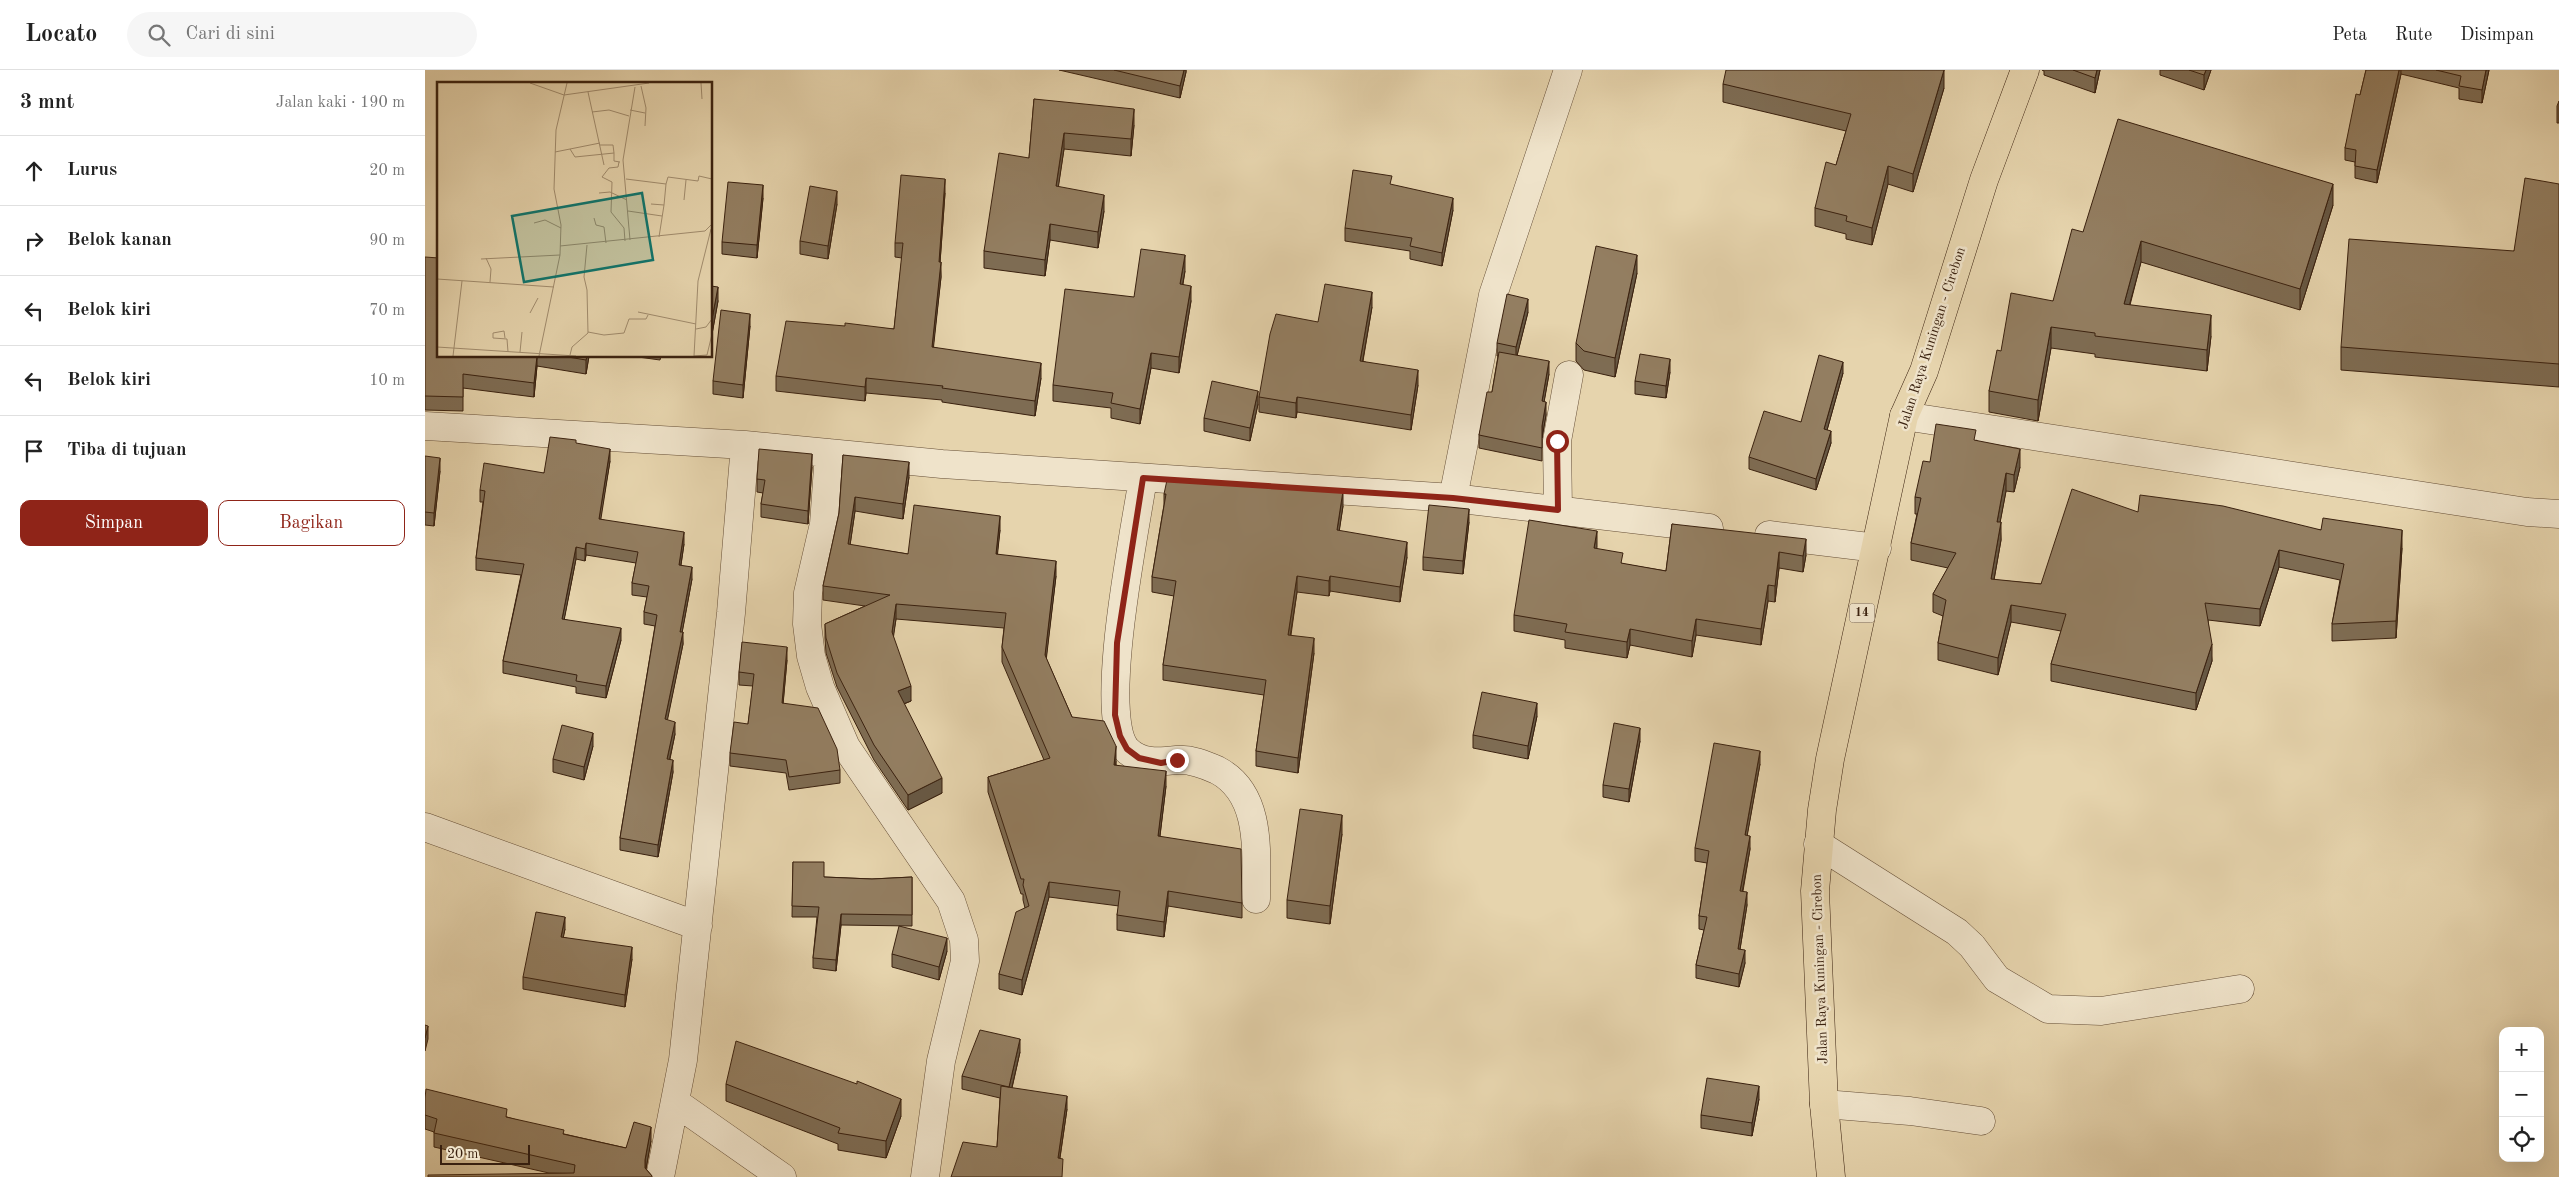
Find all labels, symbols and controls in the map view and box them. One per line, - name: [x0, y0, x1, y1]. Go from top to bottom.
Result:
- search box: [127, 12, 477, 57]
- icon: search: [145, 21, 173, 49]
- text: Locato: [25, 23, 97, 47]
- text: Cari di sini: [185, 25, 275, 44]
- text: Peta: [2332, 26, 2367, 44]
- text: Rute: [2395, 26, 2432, 44]
- text: Disimpan: [2460, 26, 2534, 44]
- inset map: [437, 82, 713, 358]
- text: 3 mnt: [20, 92, 74, 113]
- text: Jalan kaki · 190 m: [276, 95, 405, 111]
- icon: ahead: [20, 157, 48, 185]
- text: Lurus: [67, 161, 117, 180]
- text: 20 m: [369, 163, 405, 179]
- icon: right: [20, 227, 48, 255]
- text: Belok kanan: [67, 231, 172, 250]
- text: 90 m: [369, 233, 405, 249]
- street label: Jalan Raya Kuningan - Cirebon: [1896, 245, 1968, 431]
- icon: left: [20, 297, 48, 325]
- text: Belok kiri: [67, 301, 151, 320]
- text: 70 m: [369, 303, 405, 319]
- icon: left: [20, 367, 48, 395]
- text: Belok kiri: [67, 371, 151, 390]
- text: 10 m: [369, 373, 405, 389]
- route start: [1546, 430, 1569, 453]
- icon: arrive: [20, 437, 48, 465]
- text: Tiba di tujuan: [67, 441, 187, 460]
- button: Simpan: [20, 500, 208, 546]
- button: Bagikan: [218, 500, 405, 546]
- road number: 14: [1849, 604, 1875, 622]
- route end: [1166, 749, 1189, 772]
- street label: Jalan Raya Kuningan - Cirebon: [1810, 873, 1830, 1064]
- map controls: [2499, 1027, 2544, 1162]
- button: +: [2499, 1027, 2544, 1072]
- button: −: [2499, 1072, 2544, 1117]
- button: locate: [2499, 1117, 2544, 1162]
- scale bar: [440, 1142, 530, 1165]
- text: 20 m: [447, 1147, 478, 1161]

